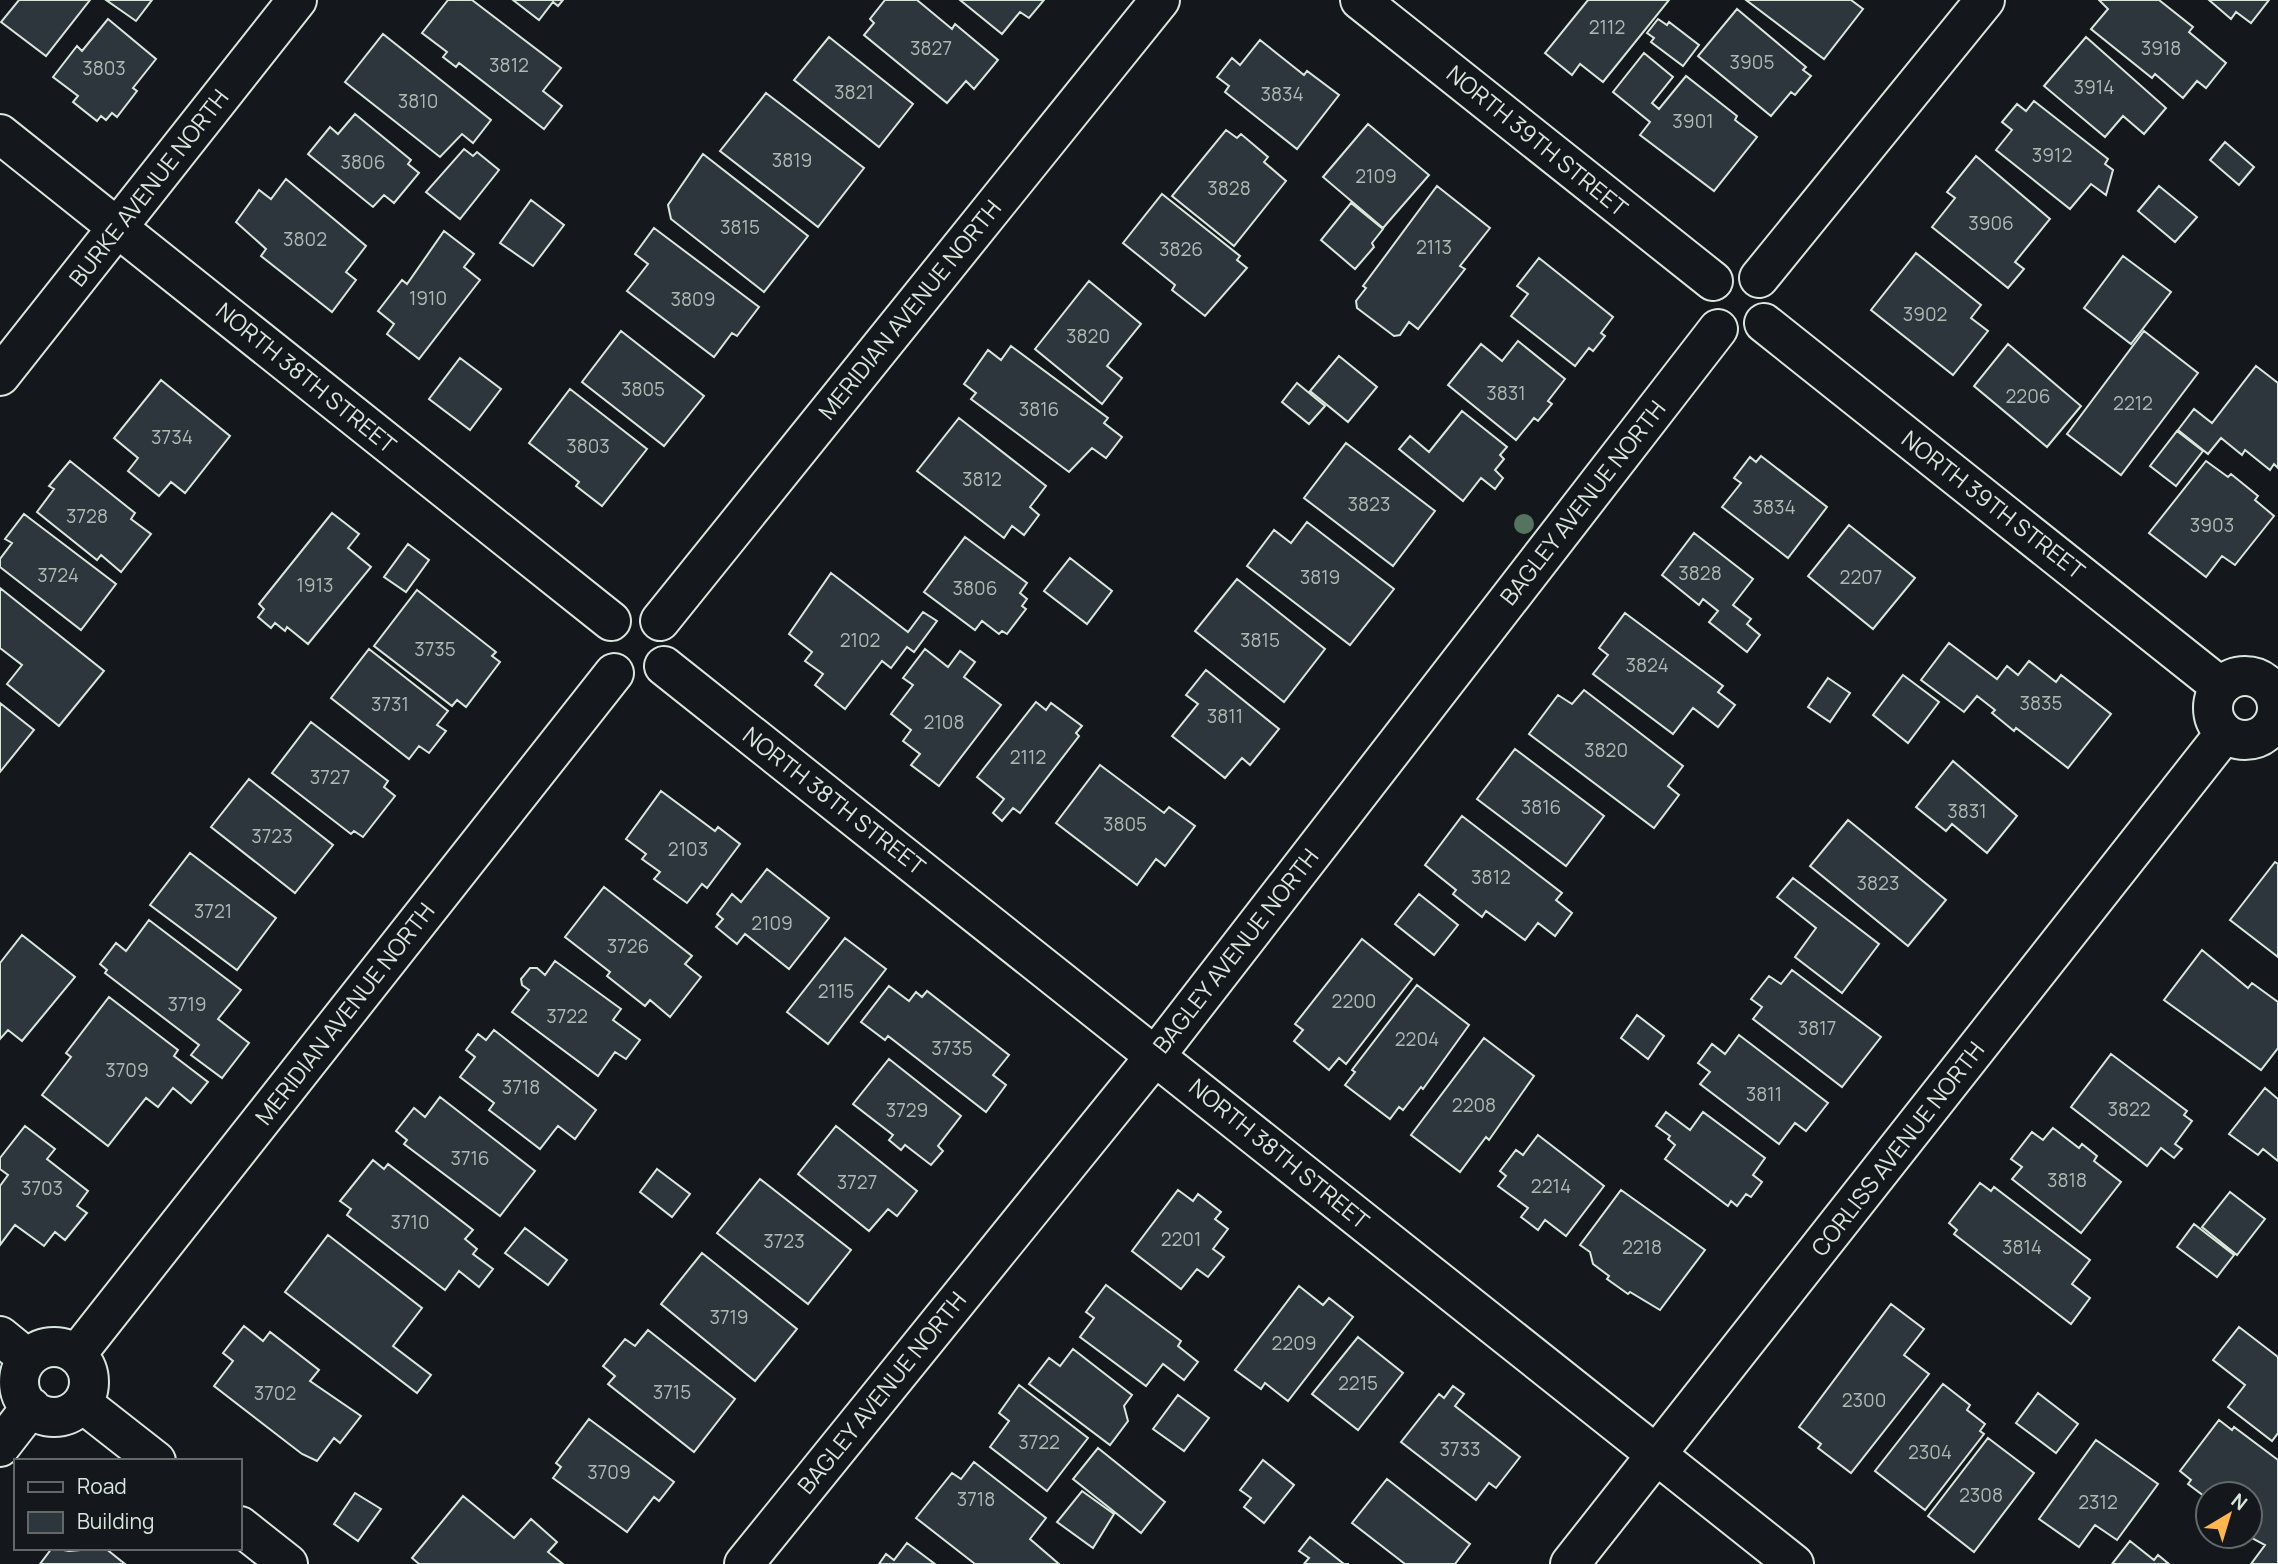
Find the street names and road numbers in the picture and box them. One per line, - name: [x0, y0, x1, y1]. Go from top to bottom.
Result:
- street label: NORTH 39TH STREET: [1440, 57, 1635, 223]
- street label: BURKE AVENUE NORTH: [61, 82, 235, 293]
- street label: MERIDIAN AVENUE NORTH: [811, 193, 1008, 426]
- street label: NORTH 38TH STREET: [210, 294, 404, 460]
- street label: BAGLEY AVENUE NORTH: [1492, 393, 1672, 611]
- street label: NORTH 39TH STREET: [1895, 423, 2092, 586]
- street label: NORTH 38TH STREET: [737, 719, 933, 882]
- street label: BAGLEY AVENUE NORTH: [1145, 841, 1325, 1059]
- street label: MERIDIAN AVENUE NORTH: [247, 896, 441, 1131]
- street label: CORLISS AVENUE NORTH: [1803, 1035, 1991, 1262]
- street label: NORTH 38TH STREET: [1183, 1070, 1377, 1236]
- street label: BAGLEY AVENUE NORTH: [790, 1285, 973, 1500]

